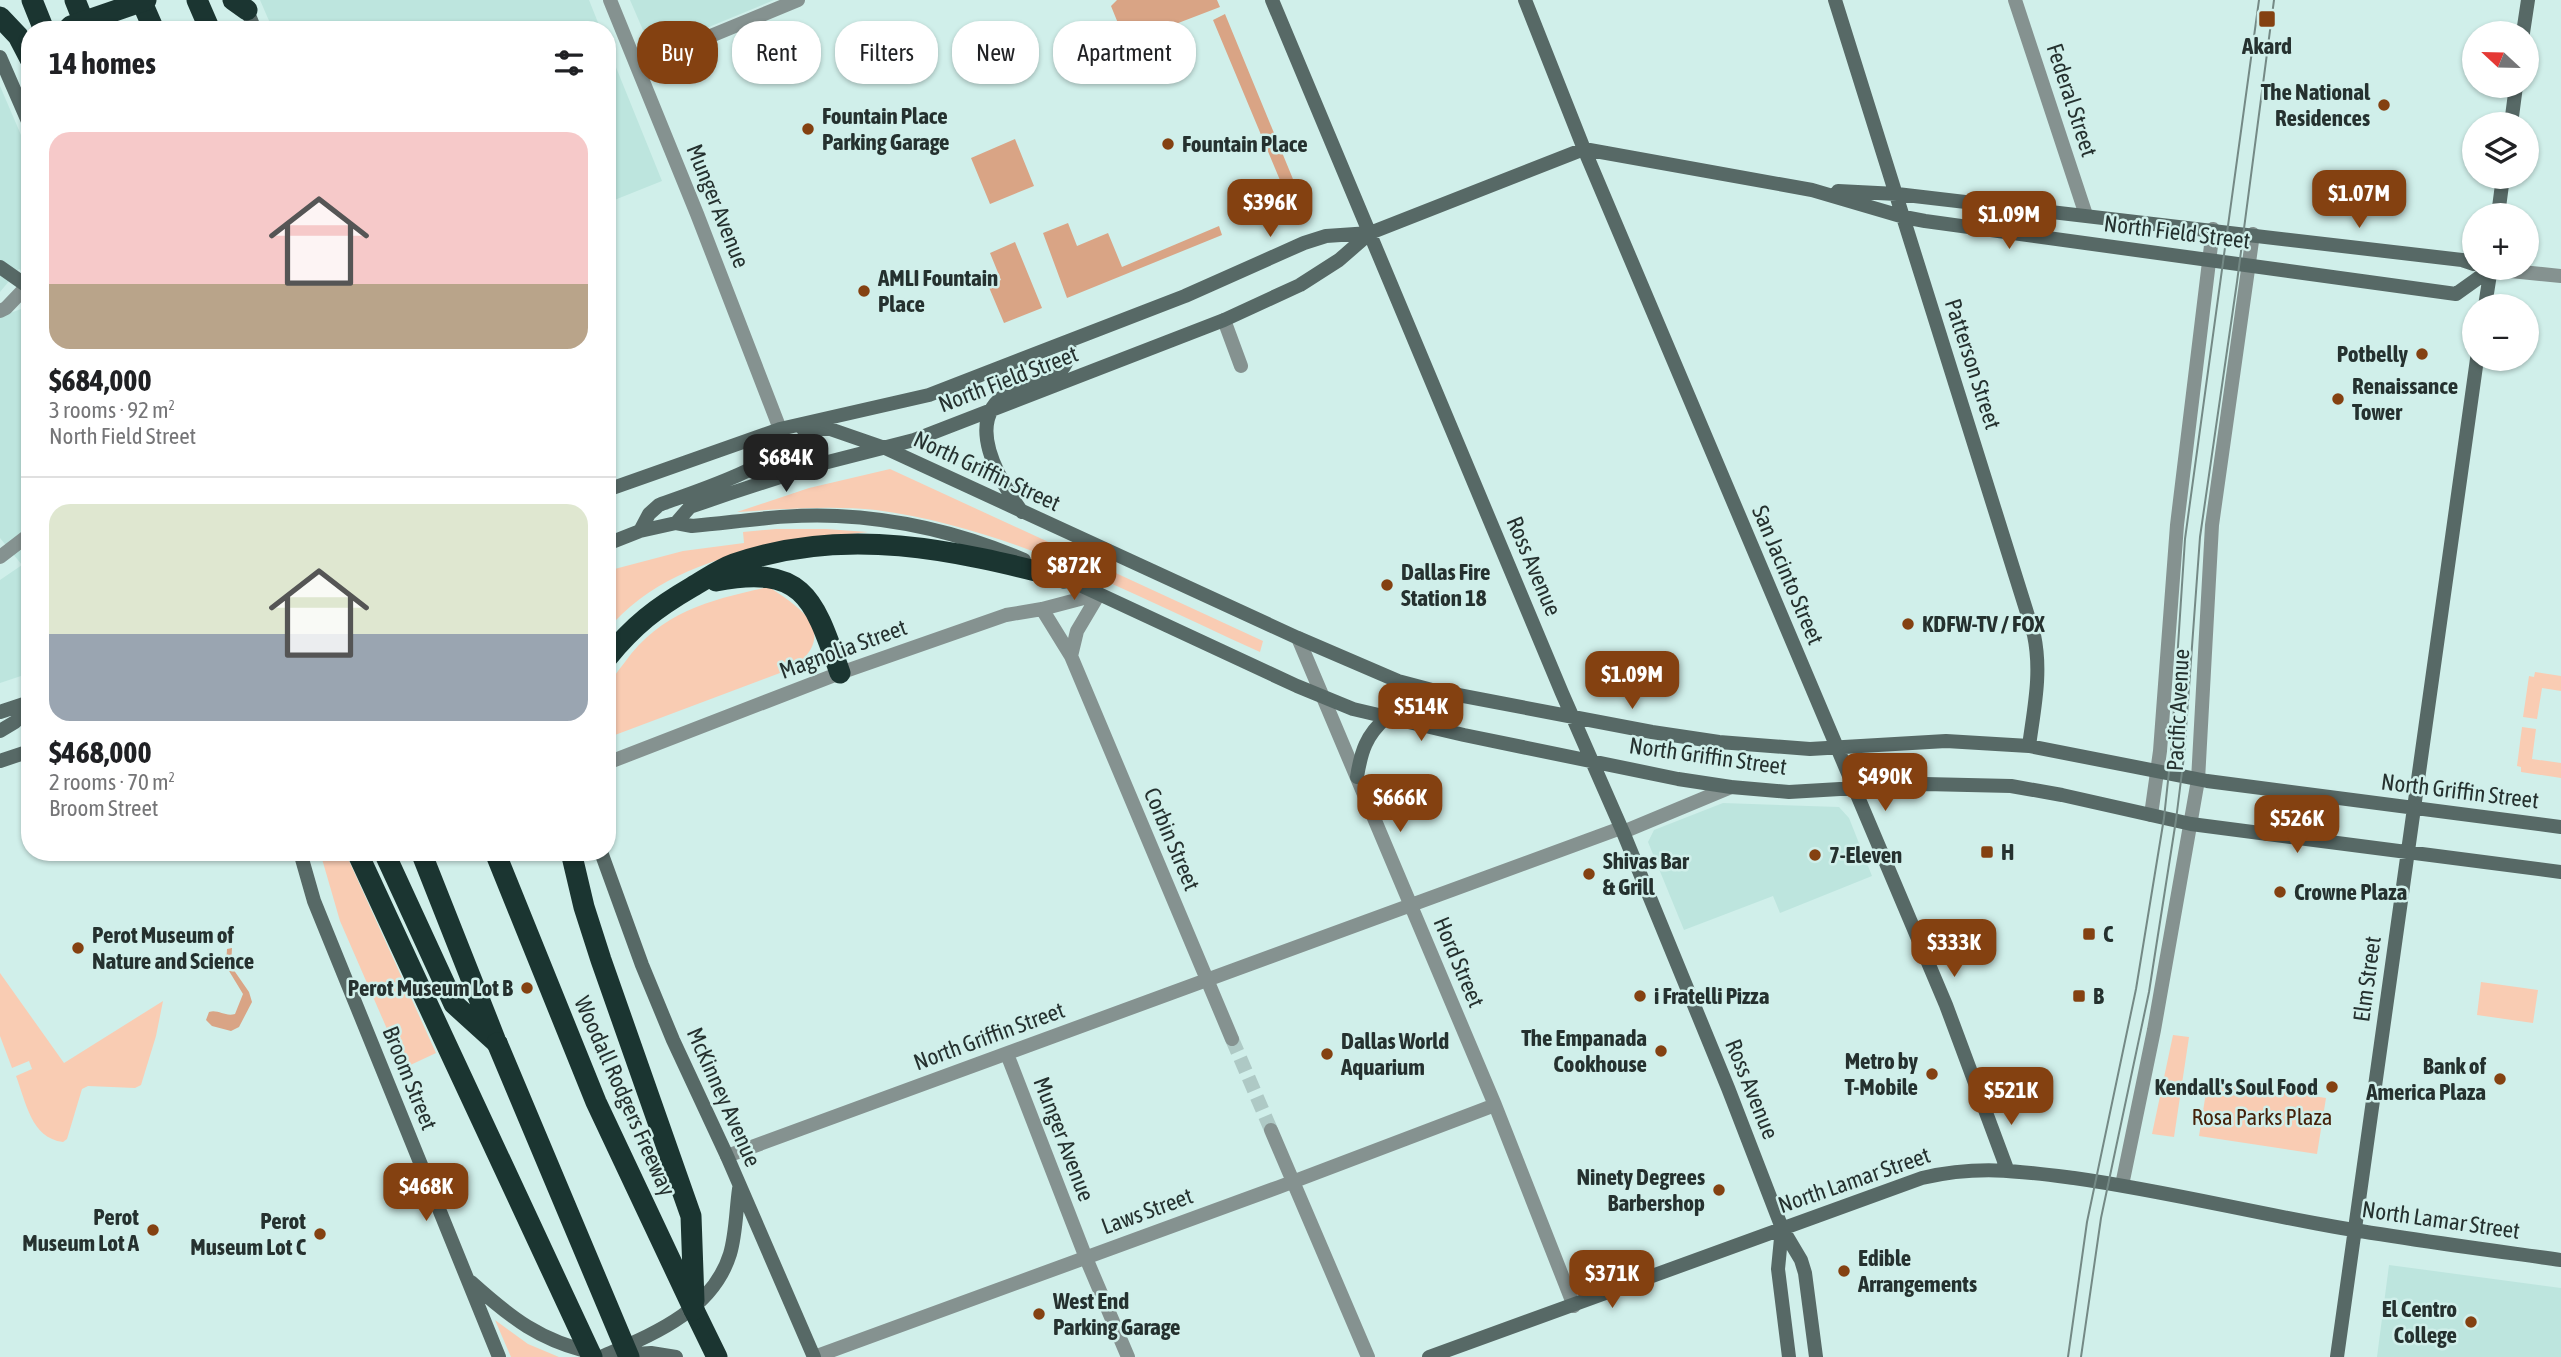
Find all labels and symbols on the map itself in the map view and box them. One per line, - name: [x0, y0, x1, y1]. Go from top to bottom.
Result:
- marker: Akard: [2257, 9, 2277, 29]
- north arrow: [2462, 21, 2539, 98]
- place label: Akard: [2241, 33, 2292, 59]
- street label: Federal Street: [2042, 40, 2102, 160]
- place label: The National Residences: [2261, 79, 2371, 131]
- marker: The National Residences: [2376, 97, 2392, 113]
- place label: Fountain Place Parking Garage: [822, 103, 950, 155]
- marker: Fountain Place Parking Garage: [800, 121, 816, 137]
- place label: Fountain Place: [1182, 131, 1308, 157]
- marker: Fountain Place: [1160, 136, 1176, 152]
- street label: Munger Avenue: [681, 140, 755, 272]
- pin: $1.07M: [2302, 170, 2416, 230]
- pin: $396K: [1221, 180, 1319, 239]
- pin: $1.09M: [1952, 191, 2066, 251]
- street label: North Field Street: [2102, 210, 2252, 254]
- place label: AMLI Fountain Place: [877, 265, 998, 317]
- marker: AMLI Fountain Place: [856, 283, 872, 299]
- street label: Patterson Street: [1940, 296, 2006, 432]
- street label: North Field Street: [935, 340, 1081, 418]
- place label: Potbelly: [2337, 341, 2409, 367]
- marker: Potbelly: [2414, 346, 2430, 362]
- place label: Renaissance Tower: [2352, 373, 2458, 425]
- marker: Renaissance Tower: [2330, 391, 2346, 407]
- street label: North Griffin Street: [910, 426, 1064, 516]
- pin: $684K: [737, 434, 835, 494]
- street label: San Jacinto Street: [1747, 502, 1829, 648]
- street label: Ross Avenue: [1501, 512, 1567, 620]
- pin: $872K: [1025, 542, 1123, 602]
- place label: Dallas Fire Station 18: [1401, 559, 1491, 611]
- marker: Dallas Fire Station 18: [1379, 577, 1395, 593]
- place label: KDFW-TV / FOX: [1922, 611, 2045, 637]
- street label: Magnolia Street: [776, 614, 910, 684]
- marker: KDFW-TV / FOX: [1900, 616, 1916, 632]
- street label: Pacific Avenue: [2162, 648, 2194, 772]
- pin: $1.09M: [1575, 652, 1689, 711]
- pin: $514K: [1372, 684, 1470, 743]
- street label: North Griffin Street: [1628, 732, 1788, 780]
- pin: $490K: [1836, 754, 1934, 813]
- street label: North Griffin Street: [2380, 768, 2540, 814]
- pin: $666K: [1351, 774, 1449, 834]
- street label: Corbin Street: [1139, 784, 1205, 894]
- pin: $526K: [2248, 796, 2346, 855]
- place label: H: [2001, 839, 2014, 865]
- place label: 7-Eleven: [1829, 842, 1902, 868]
- marker: H: [1979, 844, 1995, 860]
- marker: 7-Eleven: [1807, 847, 1823, 863]
- place label: Shivas Bar & Grill: [1603, 848, 1690, 900]
- marker: Shivas Bar & Grill: [1581, 866, 1597, 882]
- place label: Crowne Plaza: [2294, 879, 2408, 905]
- marker: Crowne Plaza: [2272, 884, 2288, 900]
- street label: Hord Street: [1428, 913, 1490, 1011]
- pin: $333K: [1905, 920, 2003, 979]
- place label: C: [2103, 921, 2114, 947]
- place label: Perot Museum of Nature and Science: [92, 922, 254, 974]
- marker: C: [2081, 926, 2097, 942]
- street label: Elm Street: [2348, 935, 2386, 1023]
- marker: Perot Museum of Nature and Science: [70, 940, 86, 956]
- place label: Perot Museum Lot B: [348, 975, 513, 1001]
- marker: Perot Museum Lot B: [519, 980, 535, 996]
- place label: i Fratelli Pizza: [1654, 983, 1770, 1009]
- place label: B: [2093, 983, 2104, 1009]
- marker: i Fratelli Pizza: [1632, 988, 1648, 1004]
- marker: B: [2071, 988, 2087, 1004]
- street label: Woodall Rodgers Freeway: [569, 992, 681, 1200]
- street label: North Griffin Street: [910, 997, 1068, 1075]
- street label: Broom Street: [377, 1022, 443, 1134]
- street label: McKinney Avenue: [682, 1024, 766, 1170]
- place label: The Empanada Cookhouse: [1521, 1025, 1647, 1077]
- place label: Dallas World Aquarium: [1340, 1028, 1449, 1080]
- street label: Ross Avenue: [1720, 1035, 1784, 1143]
- marker: The Empanada Cookhouse: [1653, 1043, 1669, 1059]
- marker: Dallas World Aquarium: [1319, 1046, 1335, 1062]
- place label: Metro by T-Mobile: [1845, 1048, 1919, 1100]
- place label: Bank of America Plaza: [2365, 1053, 2487, 1105]
- marker: Metro by T-Mobile: [1924, 1066, 1940, 1082]
- pin: $521K: [1962, 1068, 2060, 1127]
- marker: Bank of America Plaza: [2492, 1071, 2508, 1087]
- street label: Munger Avenue: [1028, 1073, 1100, 1205]
- place label: Kendall's Soul Food: [2155, 1074, 2318, 1100]
- marker: Kendall's Soul Food: [2324, 1079, 2340, 1095]
- park label: Rosa Parks Plaza: [2192, 1104, 2333, 1130]
- street label: North Lamar Street: [1775, 1142, 1933, 1218]
- pin: $468K: [377, 1164, 475, 1223]
- place label: Ninety Degrees Barbershop: [1576, 1164, 1705, 1216]
- marker: Ninety Degrees Barbershop: [1711, 1182, 1727, 1198]
- street label: Laws Street: [1098, 1183, 1196, 1239]
- street label: North Lamar Street: [2360, 1196, 2522, 1244]
- place label: Perot Museum Lot A: [22, 1204, 140, 1256]
- place label: Perot Museum Lot C: [190, 1208, 307, 1260]
- marker: Perot Museum Lot A: [145, 1222, 161, 1238]
- marker: Perot Museum Lot C: [312, 1226, 328, 1242]
- place label: Edible Arrangements: [1857, 1245, 1977, 1297]
- pin: $371K: [1563, 1250, 1661, 1310]
- marker: Edible Arrangements: [1836, 1263, 1852, 1279]
- place label: West End Parking Garage: [1052, 1288, 1181, 1340]
- place label: El Centro College: [2382, 1296, 2457, 1348]
- marker: West End Parking Garage: [1031, 1306, 1047, 1322]
- marker: El Centro College: [2463, 1314, 2479, 1330]

